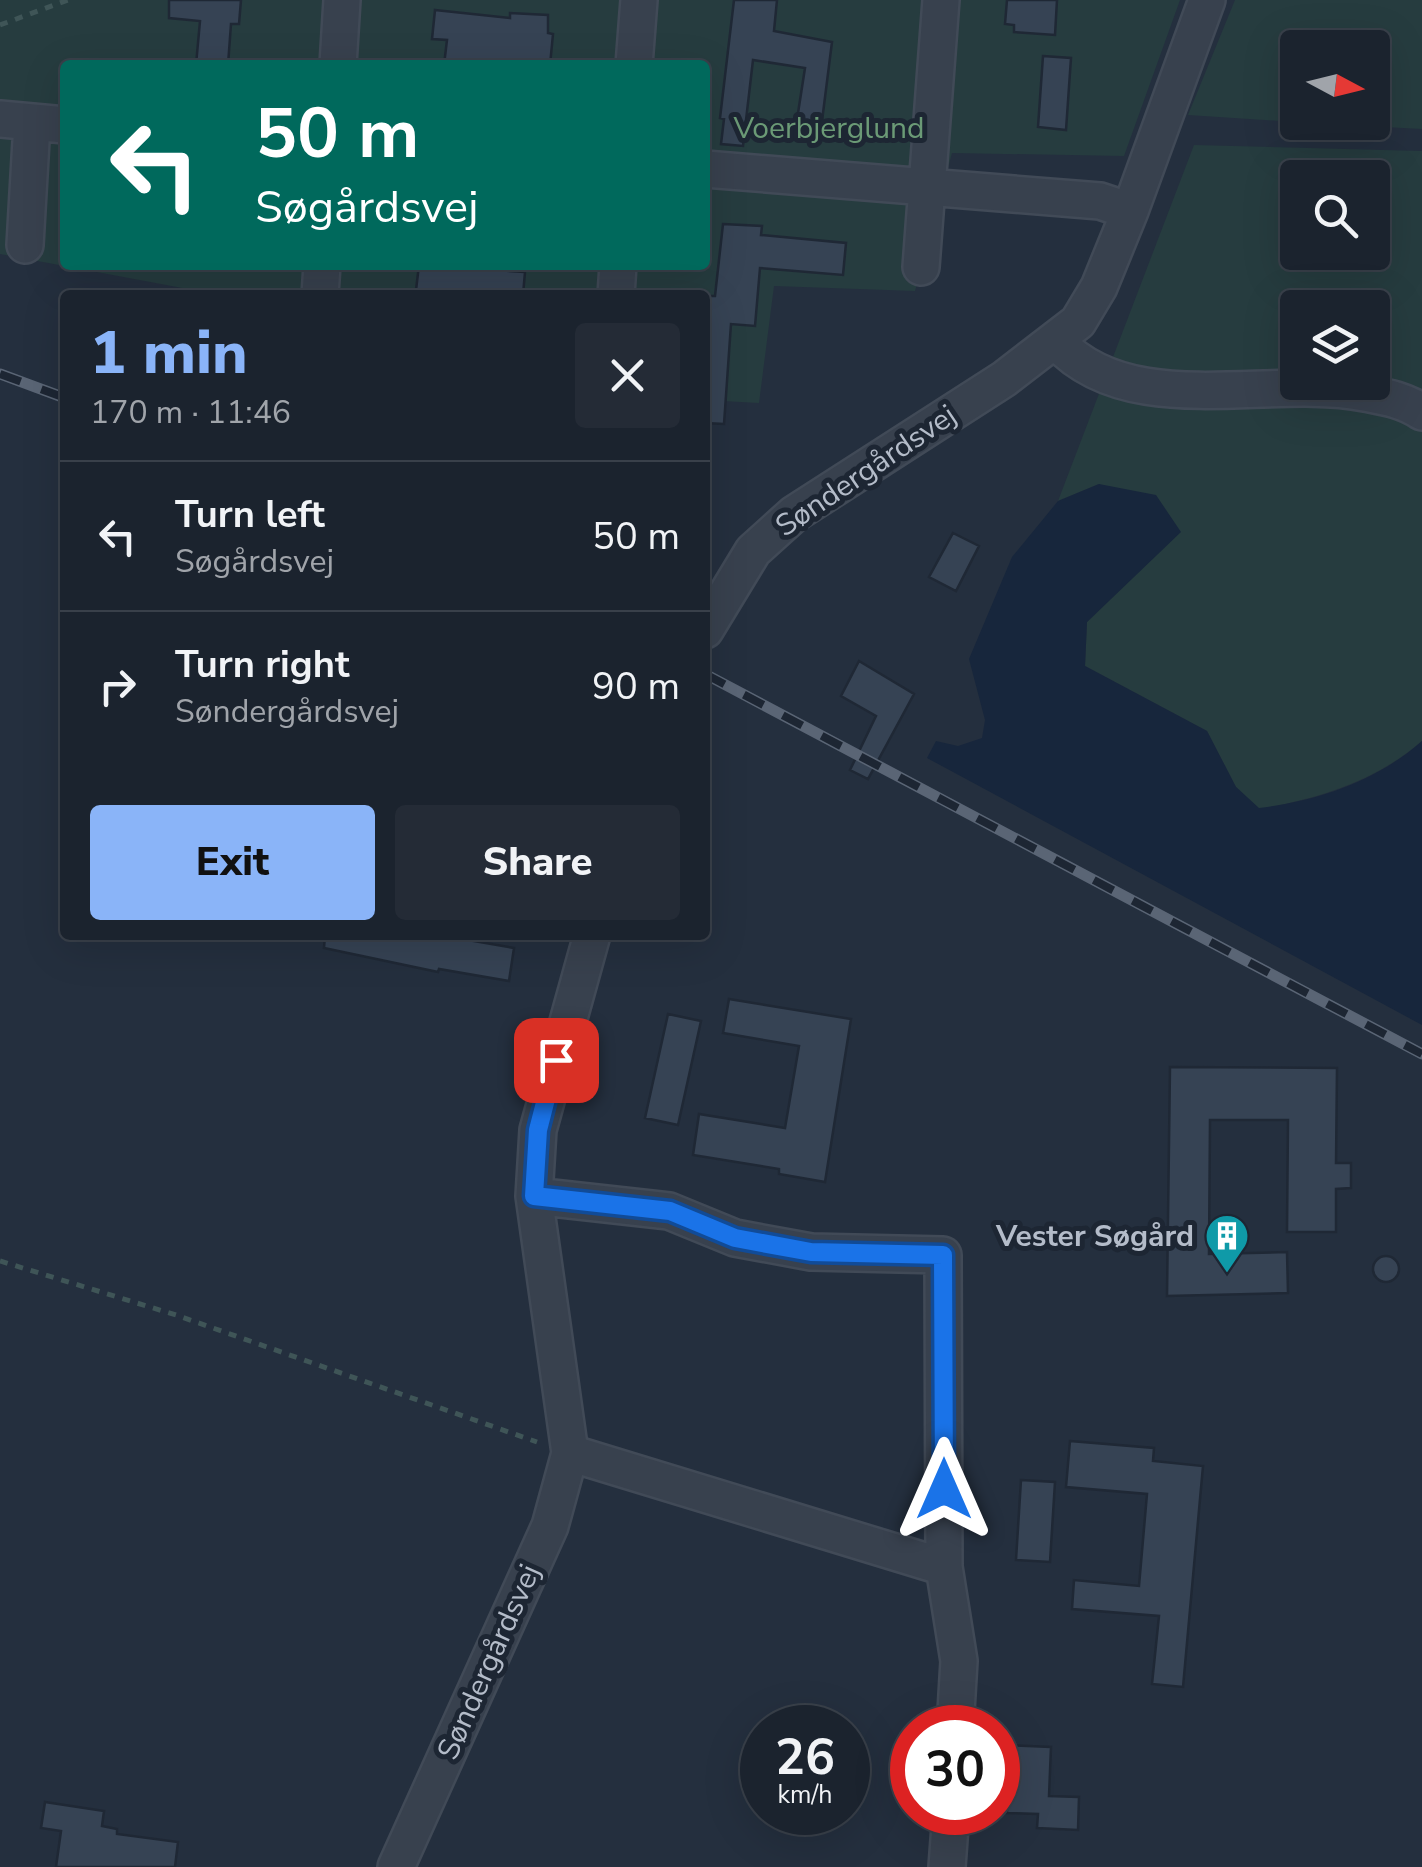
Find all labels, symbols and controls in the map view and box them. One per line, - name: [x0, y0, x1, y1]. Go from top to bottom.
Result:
- north arrow: [1280, 30, 1390, 140]
- map controls: [1280, 30, 1390, 400]
- text: 50 m: [255, 86, 419, 182]
- icon: left: [90, 100, 220, 230]
- park label: Voerbjerglund: [732, 108, 925, 149]
- button: search: [1280, 160, 1390, 270]
- text: Søgårdsvej: [255, 177, 479, 238]
- button: layers: [1280, 290, 1390, 400]
- text: 1 min: [90, 312, 248, 394]
- button: close: [575, 323, 680, 428]
- text: 170 m · 11:46: [90, 391, 291, 434]
- street label: Søndergårdsvej: [767, 395, 965, 547]
- text: Turn left: [175, 489, 325, 540]
- icon: left: [90, 509, 145, 564]
- text: 50 m: [592, 511, 680, 562]
- text: Søgårdsvej: [175, 540, 334, 583]
- text: Turn right: [175, 639, 350, 690]
- icon: right: [90, 659, 145, 714]
- text: 90 m: [592, 661, 680, 712]
- text: Søndergårdsvej: [175, 690, 399, 733]
- button: Exit: [90, 805, 375, 920]
- button: Share: [395, 805, 680, 920]
- pin: [514, 1018, 599, 1103]
- icon: arrive: [529, 1033, 584, 1088]
- building icon: Vester Søgård: [1204, 1213, 1250, 1274]
- place label: Vester Søgård: [995, 1216, 1194, 1257]
- position arrow: [892, 1437, 996, 1541]
- street label: Søndergårdsvej: [428, 1558, 550, 1766]
- speed limit sign: 30: [890, 1705, 1020, 1835]
- text: 26: [775, 1723, 835, 1792]
- text: km/h: [777, 1778, 833, 1812]

